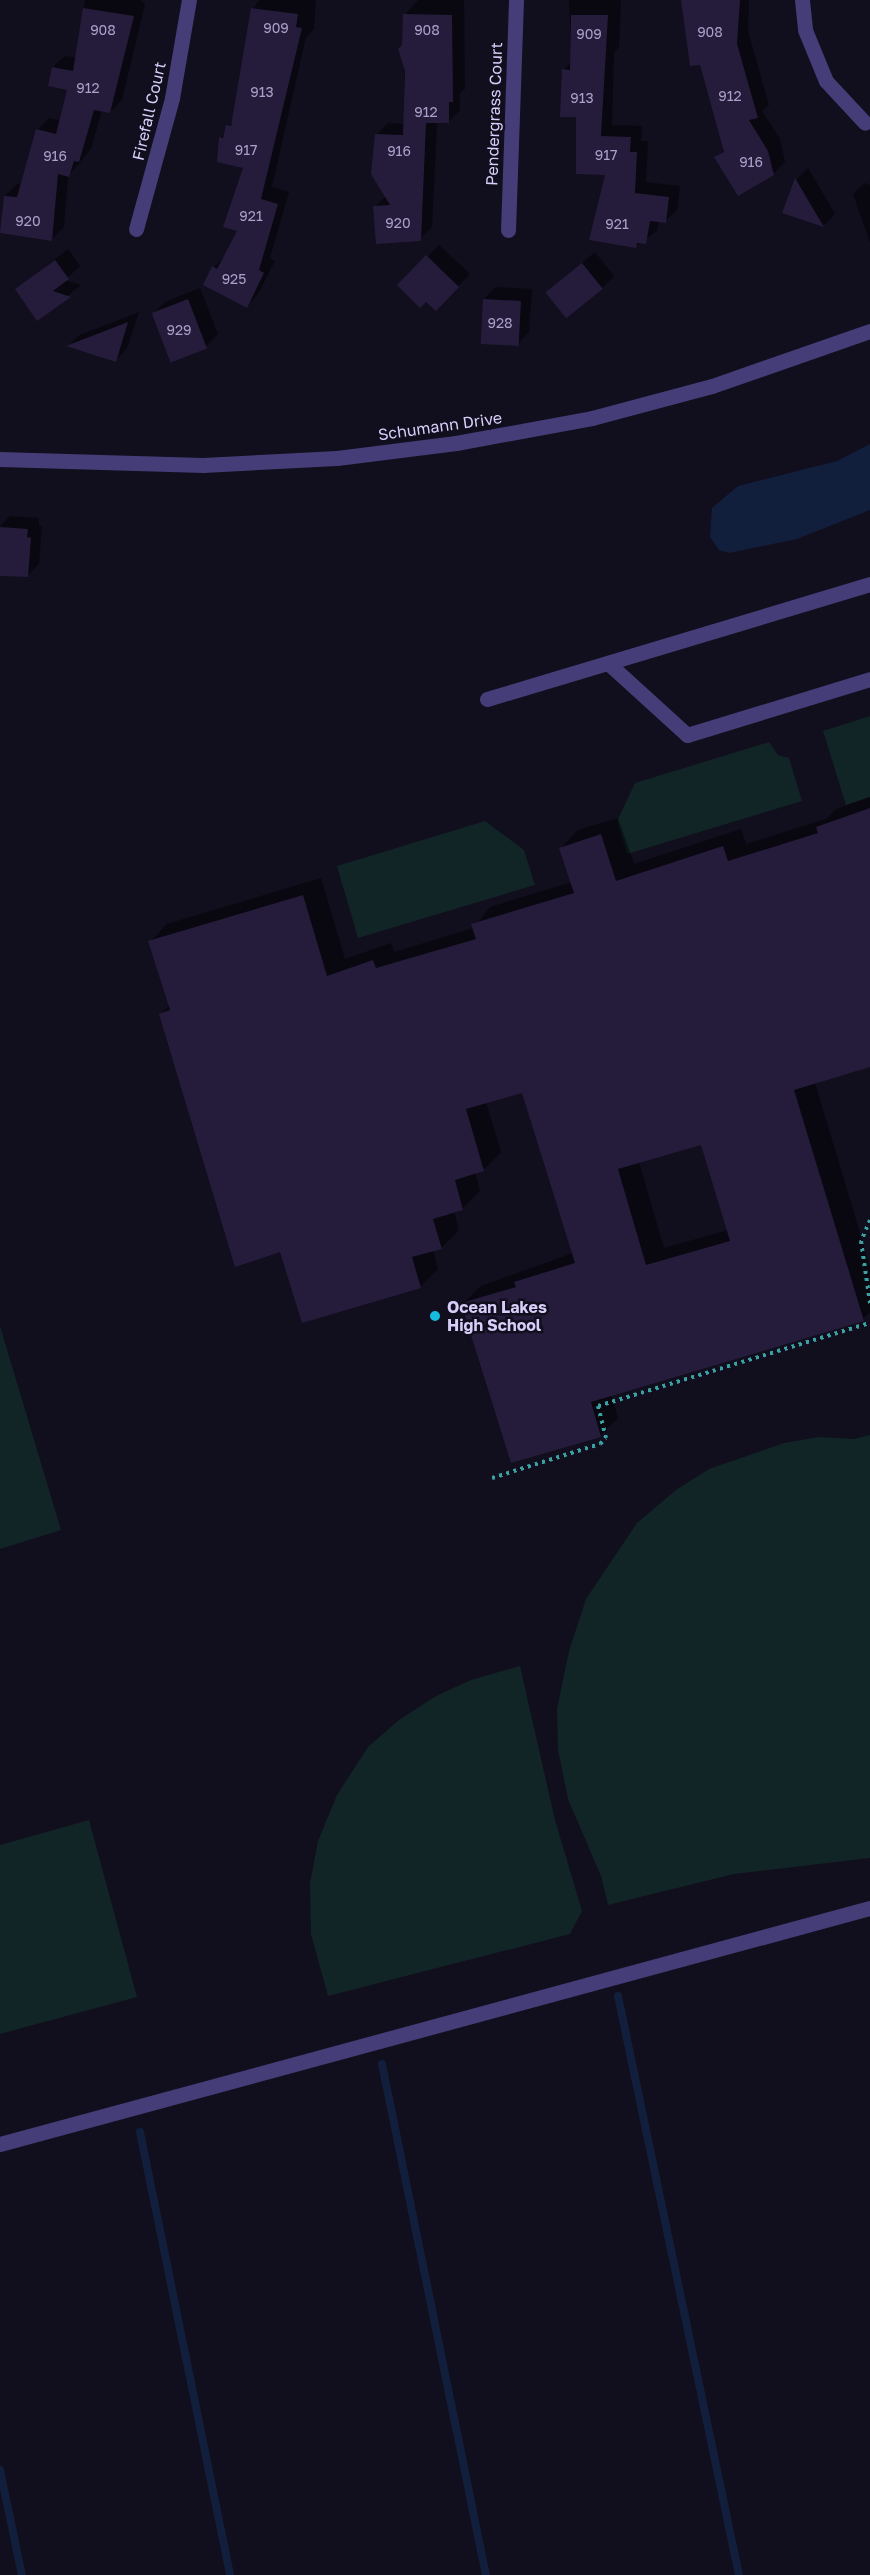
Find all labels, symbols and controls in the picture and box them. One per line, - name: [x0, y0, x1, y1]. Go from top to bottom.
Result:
- house number: 909: [263, 20, 289, 36]
- house number: 908: [90, 22, 116, 38]
- house number: 908: [414, 22, 440, 38]
- house number: 908: [697, 24, 723, 40]
- house number: 909: [576, 26, 602, 42]
- street label: Pendergrass Court: [482, 42, 506, 186]
- street label: Firefall Court: [128, 60, 170, 162]
- house number: 912: [76, 80, 100, 96]
- house number: 913: [250, 84, 274, 100]
- house number: 912: [718, 88, 742, 104]
- house number: 913: [570, 90, 594, 106]
- house number: 912: [414, 104, 438, 120]
- house number: 917: [235, 142, 257, 158]
- house number: 916: [387, 143, 411, 159]
- house number: 917: [595, 147, 617, 163]
- house number: 916: [43, 148, 67, 164]
- house number: 916: [739, 154, 763, 170]
- house number: 921: [239, 208, 263, 224]
- house number: 920: [15, 213, 41, 229]
- house number: 920: [385, 215, 411, 231]
- house number: 921: [605, 216, 629, 232]
- house number: 925: [222, 271, 246, 287]
- house number: 928: [487, 315, 513, 331]
- house number: 929: [166, 322, 192, 338]
- street label: Schumann Drive: [377, 408, 503, 444]
- place label: Ocean Lakes High School: [447, 1297, 547, 1335]
- marker: Ocean Lakes High School: [428, 1309, 442, 1323]

